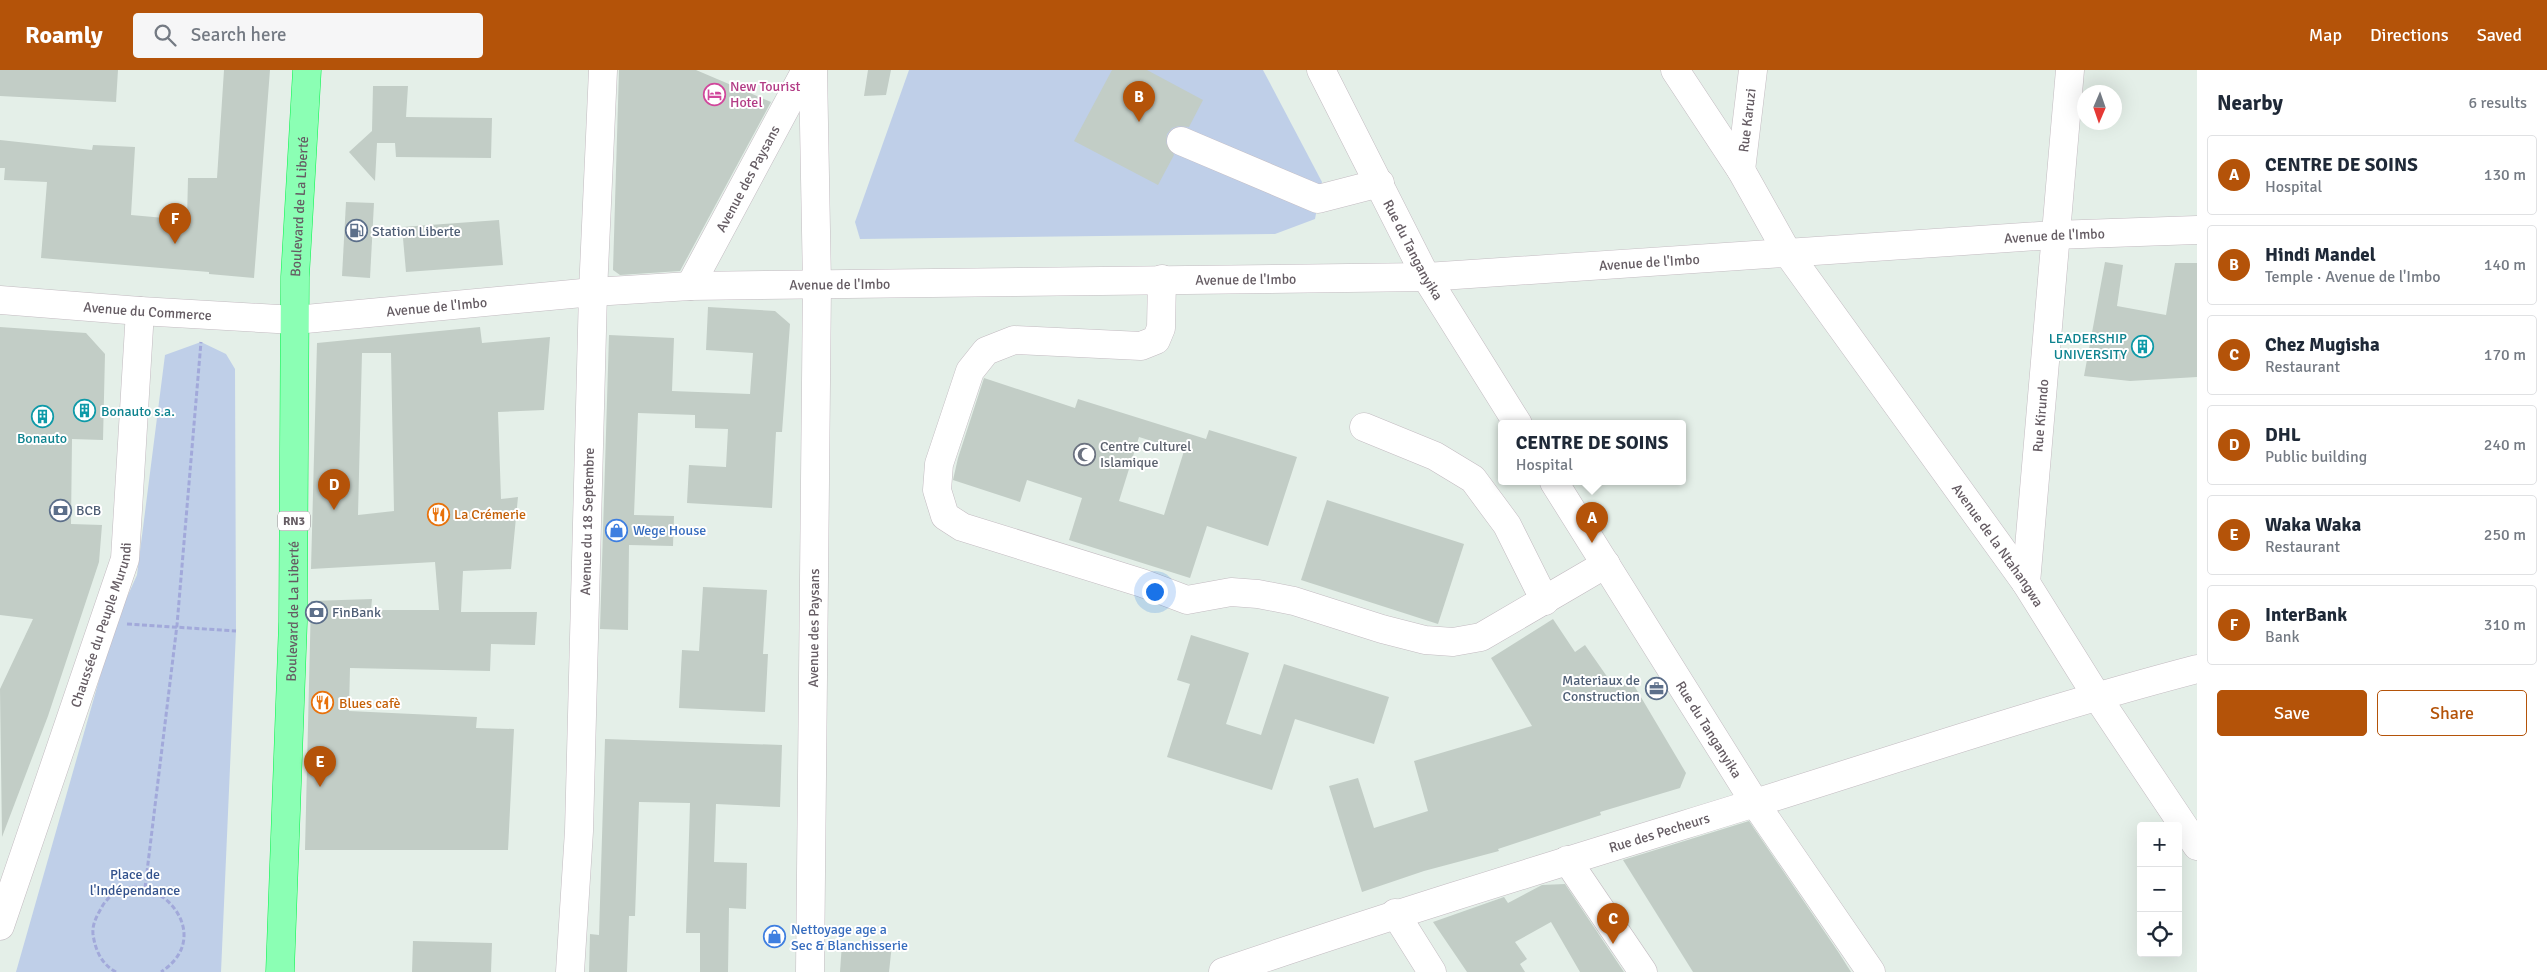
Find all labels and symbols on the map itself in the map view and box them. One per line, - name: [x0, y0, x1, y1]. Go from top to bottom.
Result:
- place label: New Tourist Hotel: [730, 78, 801, 111]
- pin: B: [1123, 81, 1155, 122]
- hotel icon: New Tourist Hotel: [702, 82, 726, 106]
- north arrow: [2077, 85, 2122, 130]
- street label: Rue Karuzi: [1735, 87, 1759, 153]
- street label: Avenue des Paysans: [712, 122, 783, 235]
- street label: Boulevard de La Liberté: [287, 136, 312, 277]
- street label: Rue du Tanganyika: [1380, 197, 1447, 303]
- pin: F: [159, 203, 191, 244]
- fuel station icon: Station Liberte: [344, 219, 368, 243]
- place label: Station Liberte: [372, 223, 461, 240]
- street label: Avenue de l'Imbo: [2003, 225, 2105, 247]
- street label: Avenue de l'Imbo: [1598, 250, 1700, 274]
- street label: Avenue de l'Imbo: [1195, 270, 1296, 288]
- street label: Avenue de l'Imbo: [789, 275, 890, 293]
- street label: Avenue de l'Imbo: [386, 294, 488, 320]
- street label: Avenue du Commerce: [83, 298, 212, 324]
- place label: LEADERSHIP UNIVERSITY: [2049, 330, 2127, 363]
- building icon: LEADERSHIP UNIVERSITY: [2131, 334, 2155, 358]
- street label: Rue Kirundo: [2029, 378, 2052, 453]
- building icon: Bonauto s.a.: [73, 399, 97, 423]
- place label: Bonauto s.a.: [101, 403, 175, 420]
- building icon: Bonauto: [30, 404, 54, 428]
- place label: Bonauto: [17, 430, 67, 447]
- place label: Centre Culturel Islamique: [1100, 438, 1191, 471]
- mosque icon: Centre Culturel Islamique: [1072, 442, 1096, 466]
- street label: Avenue du 18 Septembre: [577, 447, 597, 595]
- pin: D: [318, 469, 350, 510]
- street label: Avenue de la Ntahangwa: [1948, 480, 2047, 610]
- bank icon: BCB: [48, 498, 72, 522]
- place label: BCB: [76, 502, 101, 519]
- restaurant icon: La Crémerie: [426, 502, 450, 526]
- pin: A: [1576, 502, 1608, 543]
- place label: La Crémerie: [454, 506, 526, 523]
- road number: RN3: [278, 512, 310, 531]
- shop icon: Wege House: [605, 518, 629, 542]
- place label: Wege House: [633, 522, 706, 539]
- street label: Boulevard de La Liberté: [282, 541, 302, 682]
- street label: Chaussée du Peuple Murundi: [67, 542, 134, 710]
- street label: Avenue des Paysans: [804, 569, 823, 687]
- your location: [1142, 579, 1168, 605]
- bank icon: FinBank: [304, 600, 328, 624]
- place label: FinBank: [332, 604, 381, 621]
- place label: Materiaux de Construction: [1562, 672, 1640, 705]
- office icon: Materiaux de Construction: [1644, 676, 1668, 700]
- street label: Rue du Tanganyika: [1672, 678, 1746, 781]
- restaurant icon: Blues cafè: [311, 691, 335, 715]
- place label: Blues cafè: [339, 695, 401, 712]
- pin: E: [304, 746, 336, 787]
- street label: Rue des Pecheurs: [1607, 809, 1712, 856]
- park label: Place de l'Indépendance: [90, 866, 180, 899]
- pin: C: [1597, 903, 1629, 944]
- place label: Nettoyage age a Sec & Blanchisserie: [791, 921, 908, 954]
- shop icon: Nettoyage age a Sec & Blanchisserie: [763, 925, 787, 949]

